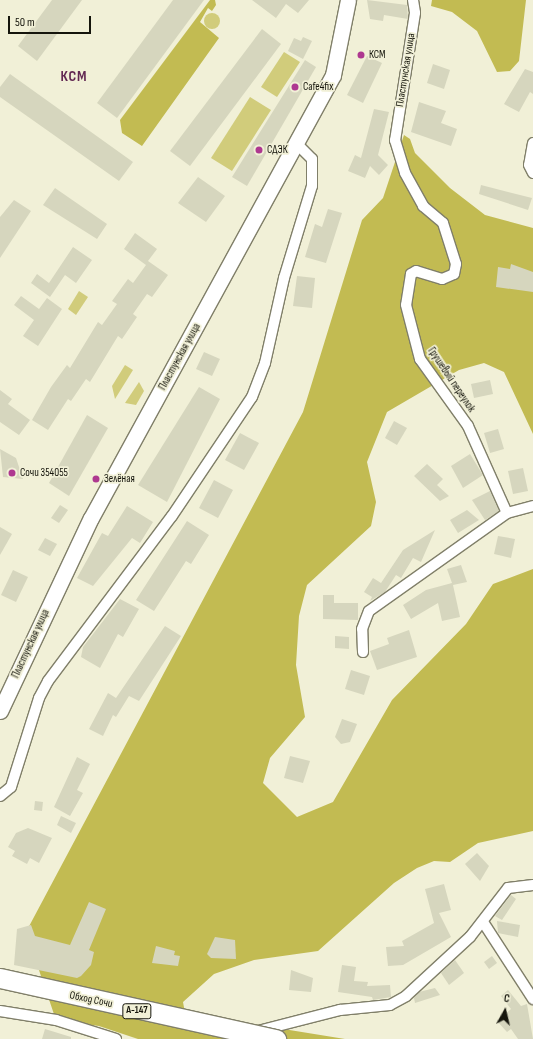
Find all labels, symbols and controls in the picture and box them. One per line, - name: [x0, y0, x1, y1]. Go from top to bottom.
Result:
- scale bar: [10, 8, 93, 34]
- text: 50 m: [15, 15, 35, 30]
- street label: Пластунская улица: [394, 32, 418, 108]
- place label: КСМ: [369, 48, 386, 62]
- marker: КСМ: [356, 50, 366, 60]
- district label: КСМ: [60, 68, 88, 86]
- place label: Cafe4fix: [303, 80, 333, 94]
- marker: Cafe4fix: [290, 82, 300, 92]
- place label: СДЭК: [267, 143, 288, 157]
- marker: СДЭК: [254, 145, 264, 155]
- street label: Пластунская улица: [156, 321, 204, 393]
- street label: Грушевый переулок: [424, 345, 478, 415]
- place label: Сочи 354055: [20, 466, 68, 480]
- marker: Сочи 354055: [7, 468, 17, 478]
- place label: Зелёная: [104, 472, 135, 486]
- marker: Зелёная: [91, 474, 101, 484]
- street label: Пластунская улица: [9, 608, 53, 680]
- street label: Обход Сочи: [68, 989, 114, 1011]
- north arrow: [485, 991, 525, 1031]
- text: С: [503, 992, 510, 1005]
- road number: А-147: [122, 1003, 152, 1019]

